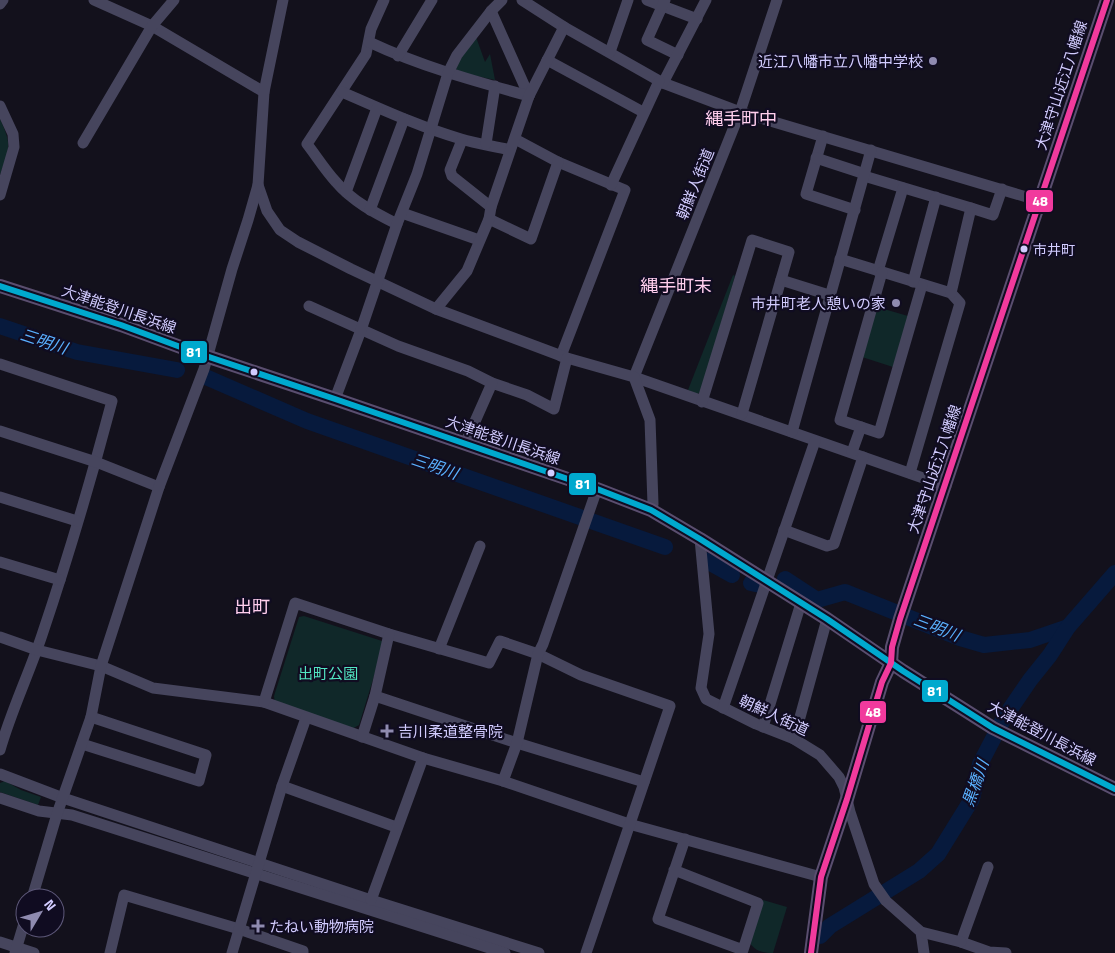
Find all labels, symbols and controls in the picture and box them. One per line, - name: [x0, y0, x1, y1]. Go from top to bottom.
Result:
- street label: 大津守山近江八幡線: [1029, 17, 1093, 153]
- place label: 近江八幡市立八幡中学校: [758, 50, 923, 73]
- marker: 近江八幡市立八幡中学校: [927, 55, 939, 67]
- district label: 縄手町中: [705, 105, 777, 132]
- street label: 朝鮮人街道: [670, 145, 720, 223]
- line badge: 48: [1025, 189, 1054, 213]
- text: 48: [1032, 190, 1048, 211]
- place label: 市井町: [1033, 239, 1075, 260]
- marker: 市井町: [1019, 244, 1029, 254]
- district label: 縄手町末: [640, 272, 712, 299]
- street label: 大津能登川長浜線: [59, 279, 179, 339]
- place label: 市井町老人憩いの家: [751, 292, 886, 315]
- marker: 市井町老人憩いの家: [890, 297, 902, 309]
- water label: 三明川: [17, 322, 72, 360]
- line badge: 81: [180, 340, 208, 364]
- text: 81: [186, 341, 202, 362]
- unlabelled marker: [249, 367, 259, 377]
- street label: 大津守山近江八幡線: [901, 401, 967, 537]
- street label: 大津能登川長浜線: [443, 410, 563, 470]
- water label: 三明川: [408, 447, 463, 486]
- unlabelled marker: [546, 468, 556, 478]
- line badge: 81: [568, 472, 597, 496]
- text: 81: [575, 473, 591, 494]
- district label: 出町: [234, 593, 270, 620]
- water label: 三明川: [910, 607, 966, 648]
- park label: 出町公園: [298, 662, 358, 685]
- line badge: 81: [921, 679, 949, 703]
- text: 81: [927, 680, 943, 701]
- street label: 朝鮮人街道: [735, 689, 813, 741]
- street label: 大津能登川長浜線: [984, 695, 1100, 771]
- line badge: 48: [859, 700, 887, 724]
- text: 48: [865, 701, 881, 722]
- place label: 吉川柔道整骨院: [398, 720, 503, 743]
- marker: 吉川柔道整骨院: [380, 724, 394, 738]
- water label: 黒橋川: [956, 754, 995, 810]
- north arrow: [15, 888, 65, 938]
- text: N: [39, 894, 62, 915]
- place label: たねい動物病院: [269, 915, 374, 938]
- marker: たねい動物病院: [251, 919, 265, 933]

